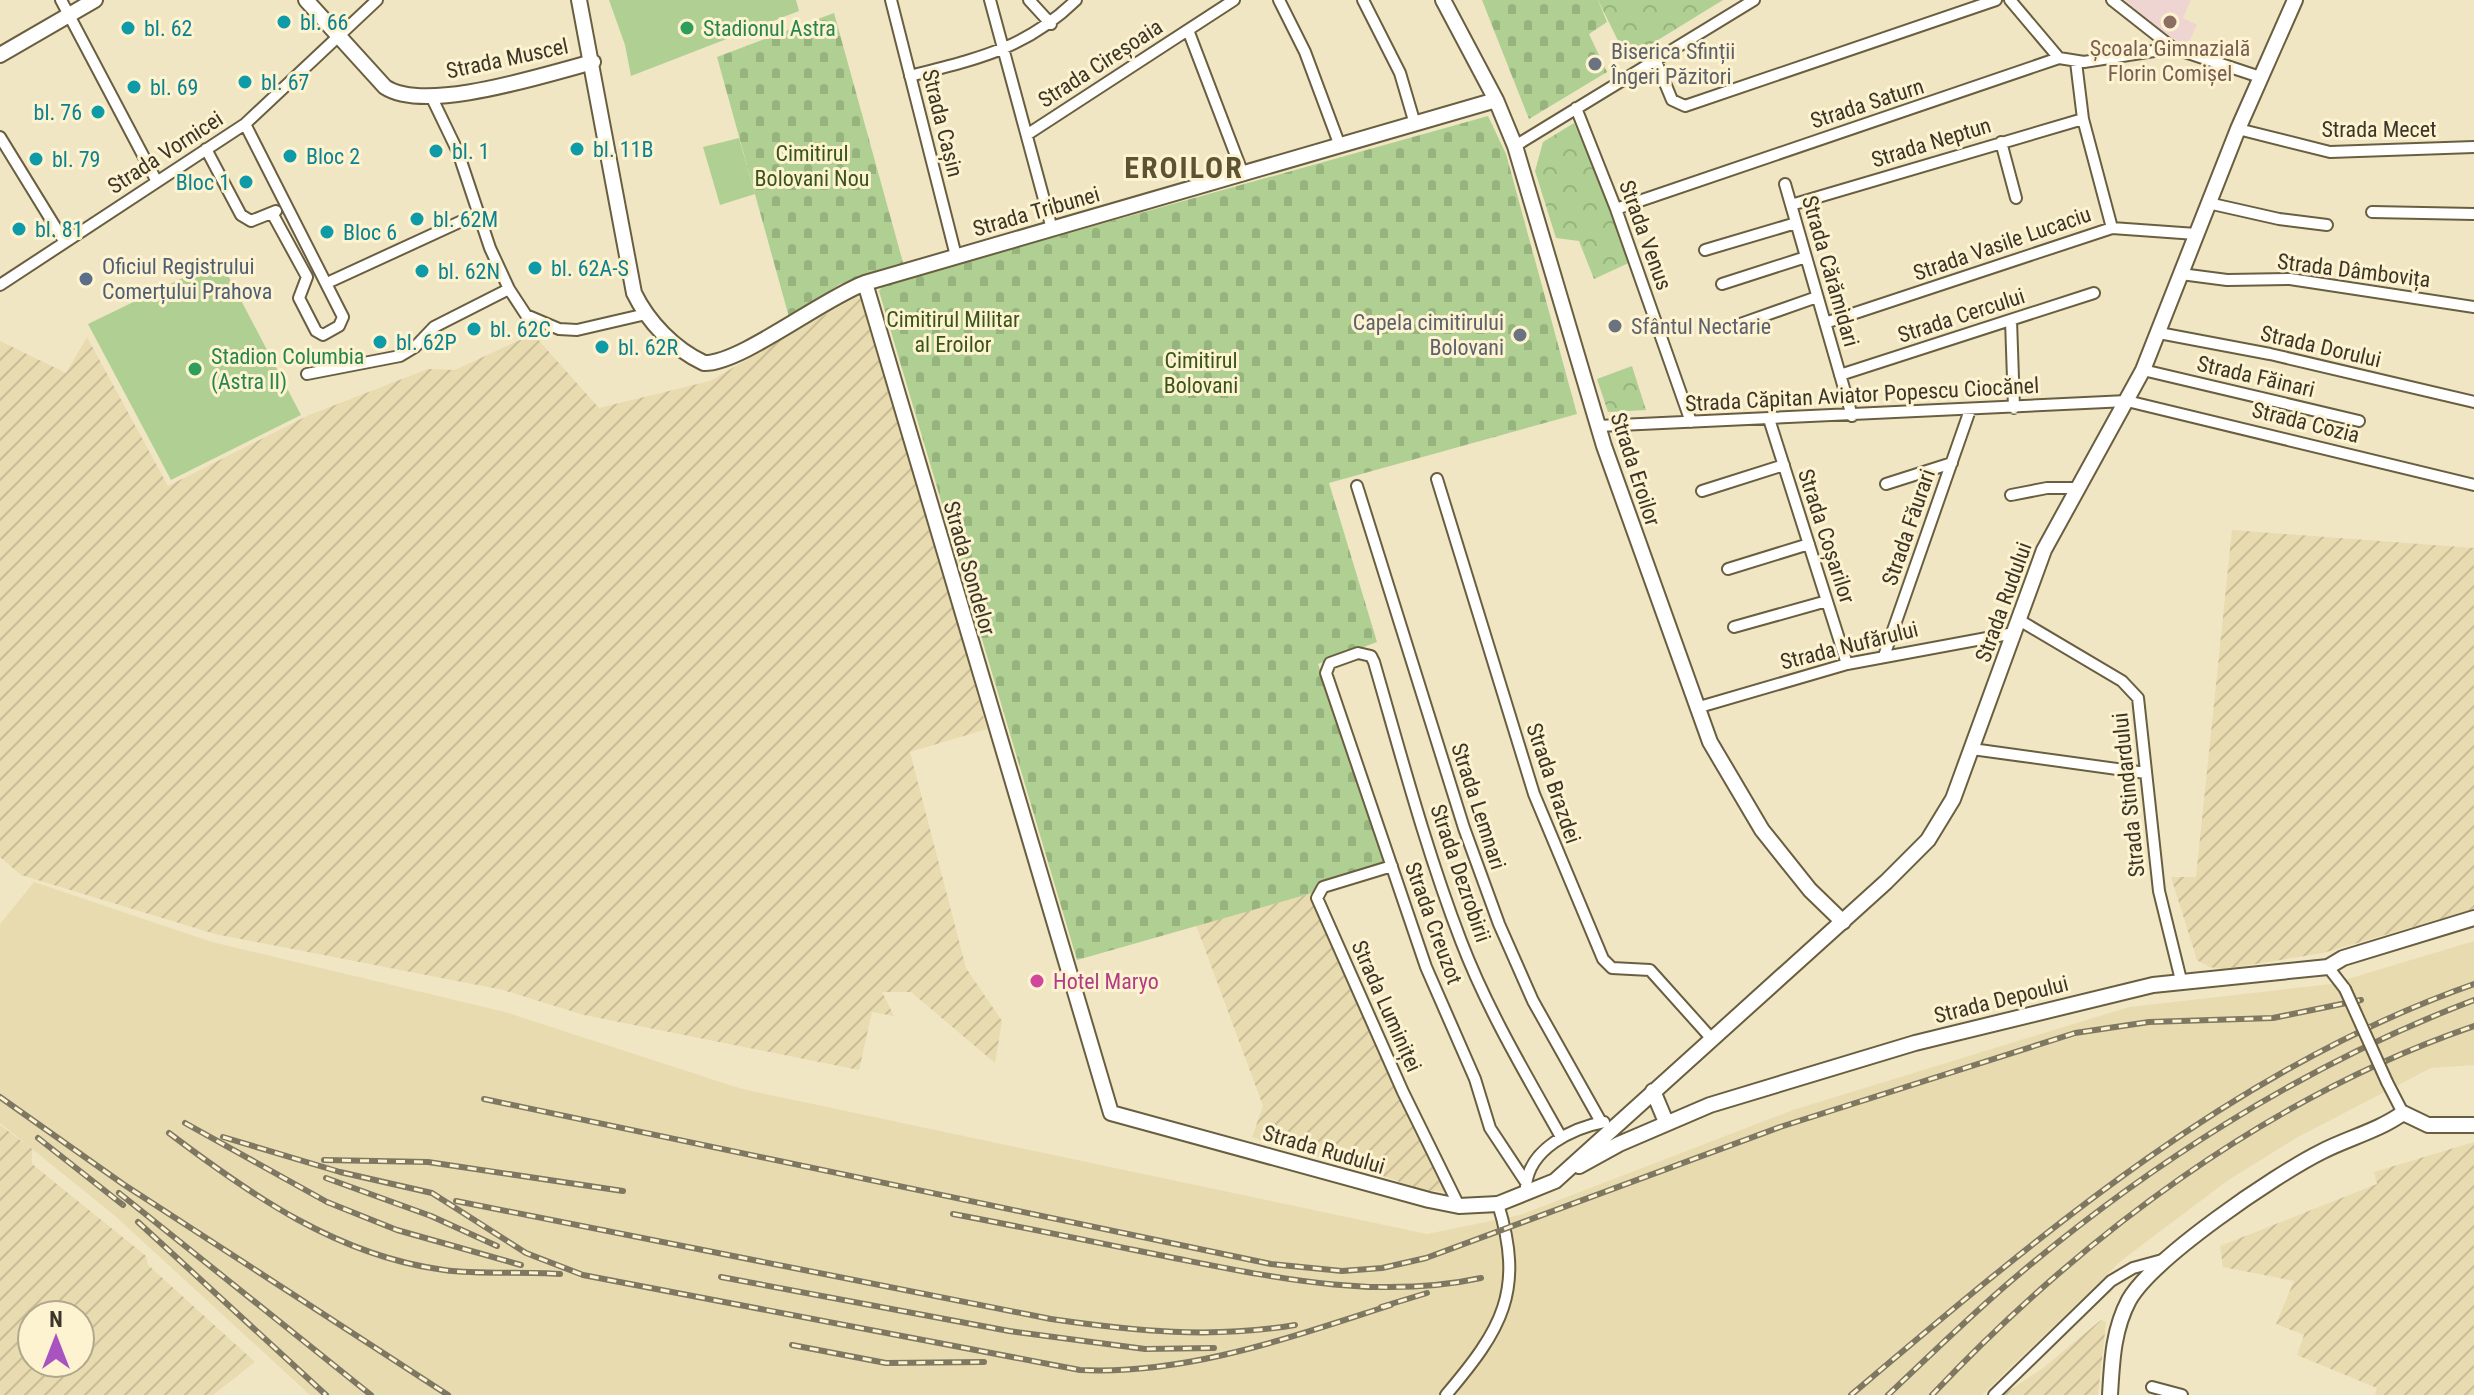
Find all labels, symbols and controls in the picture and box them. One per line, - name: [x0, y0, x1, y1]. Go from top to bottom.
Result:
- place label: bl. 66: [300, 10, 348, 35]
- marker: bl. 66: [275, 13, 293, 31]
- marker: Școala Gimnazială Florin Comișel: [2161, 13, 2179, 31]
- street label: Strada Cireșoaia: [1034, 14, 1167, 114]
- place label: bl. 62: [144, 16, 192, 41]
- place label: Stadionul Astra: [703, 16, 836, 41]
- marker: bl. 62: [119, 19, 137, 37]
- marker: Stadionul Astra: [678, 19, 696, 37]
- street label: Strada Muscel: [444, 33, 570, 84]
- place label: Școala Gimnazială Florin Comișel: [2090, 36, 2250, 87]
- place label: Biserica Sfinții Îngeri Păzitori: [1610, 39, 1735, 89]
- marker: Biserica Sfinții Îngeri Păzitori: [1586, 55, 1604, 73]
- street label: Strada Cașin: [916, 67, 968, 180]
- place label: bl. 67: [261, 70, 309, 95]
- marker: bl. 67: [236, 73, 254, 91]
- street label: Strada Saturn: [1807, 73, 1927, 134]
- place label: bl. 69: [150, 75, 198, 100]
- marker: bl. 69: [125, 78, 143, 96]
- place label: bl. 76: [34, 100, 82, 125]
- marker: bl. 76: [89, 103, 107, 121]
- street label: Strada Vornicei: [103, 106, 227, 199]
- street label: Strada Neptun: [1868, 112, 1994, 173]
- street label: Strada Mecet: [2321, 117, 2437, 142]
- place label: bl. 11B: [593, 137, 653, 162]
- place label: bl. 1: [452, 139, 490, 164]
- marker: bl. 11B: [568, 140, 586, 158]
- park label: Cimitirul Bolovani Nou: [755, 141, 869, 191]
- marker: bl. 1: [427, 142, 445, 160]
- place label: Bloc 2: [306, 144, 360, 169]
- place label: bl. 79: [52, 147, 100, 172]
- marker: Bloc 2: [281, 147, 299, 165]
- marker: bl. 79: [27, 150, 45, 168]
- district label: EROILOR: [1124, 150, 1244, 185]
- place label: Bloc 1: [176, 170, 230, 195]
- marker: Bloc 1: [237, 173, 255, 191]
- street label: Strada Venus: [1614, 177, 1677, 293]
- street label: Strada Tribunei: [970, 181, 1102, 242]
- street label: Strada Cărămidari: [1797, 193, 1864, 350]
- street label: Strada Vasile Lucaciu: [1910, 201, 2094, 286]
- place label: bl. 62M: [433, 207, 498, 232]
- marker: bl. 62M: [408, 210, 426, 228]
- place label: bl. 81: [35, 217, 83, 242]
- marker: bl. 81: [10, 220, 28, 238]
- place label: Bloc 6: [343, 220, 397, 245]
- marker: Bloc 6: [318, 223, 336, 241]
- street label: Strada Dâmbovița: [2276, 249, 2432, 293]
- place label: Oficiul Registrului Comerțului Prahova: [102, 254, 272, 305]
- place label: bl. 62A-S: [551, 256, 629, 281]
- place label: bl. 62N: [438, 259, 500, 284]
- marker: bl. 62A-S: [526, 259, 544, 277]
- marker: bl. 62N: [413, 262, 431, 280]
- marker: Oficiul Registrului Comerțului Prahova: [77, 270, 95, 288]
- street label: Strada Cercului: [1894, 283, 2028, 348]
- park label: Cimitirul Militar al Eroilor: [886, 307, 1020, 357]
- place label: Capela cimitirului Bolovani: [1353, 310, 1504, 360]
- place label: Sfântul Nectarie: [1631, 314, 1771, 339]
- place label: bl. 62C: [490, 317, 551, 342]
- marker: Sfântul Nectarie: [1606, 317, 1624, 335]
- marker: bl. 62C: [465, 320, 483, 338]
- street label: Strada Dorului: [2258, 320, 2384, 372]
- marker: Capela cimitirului Bolovani: [1511, 326, 1529, 344]
- place label: bl. 62P: [396, 330, 457, 355]
- marker: bl. 62P: [371, 333, 389, 351]
- place label: bl. 62R: [618, 335, 678, 360]
- marker: bl. 62R: [593, 338, 611, 356]
- place label: Stadion Columbia (Astra II): [211, 344, 364, 395]
- park label: Cimitirul Bolovani: [1164, 348, 1238, 398]
- street label: Strada Făinari: [2195, 351, 2317, 402]
- marker: Stadion Columbia (Astra II): [186, 360, 204, 378]
- street label: Strada Căpitan Aviator Popescu Ciocănel: [1684, 373, 2040, 416]
- street label: Strada Cozia: [2250, 397, 2362, 448]
- street label: Strada Eroilor: [1605, 409, 1666, 529]
- street label: Strada Coșarilor: [1792, 466, 1860, 607]
- street label: Strada Făurari: [1877, 466, 1940, 589]
- street label: Strada Sondelor: [938, 498, 1001, 638]
- street label: Strada Rudului: [1970, 539, 2037, 666]
- street label: Strada Nufărului: [1778, 616, 1921, 675]
- street label: Strada Stindardului: [2107, 712, 2150, 878]
- street label: Strada Brazdei: [1521, 720, 1586, 847]
- street label: Strada Lemnari: [1446, 740, 1511, 873]
- street label: Strada Dezrobirii: [1425, 801, 1496, 945]
- street label: Strada Creuzot: [1400, 859, 1467, 988]
- street label: Strada Luminiței: [1346, 937, 1427, 1076]
- place label: Hotel Maryo: [1053, 969, 1159, 994]
- street label: Strada Depoului: [1931, 971, 2071, 1028]
- marker: Hotel Maryo: [1028, 972, 1046, 990]
- street label: Strada Rudului: [1260, 1120, 1388, 1179]
- north arrow: [16, 1299, 96, 1379]
- text: N: [49, 1307, 63, 1332]

